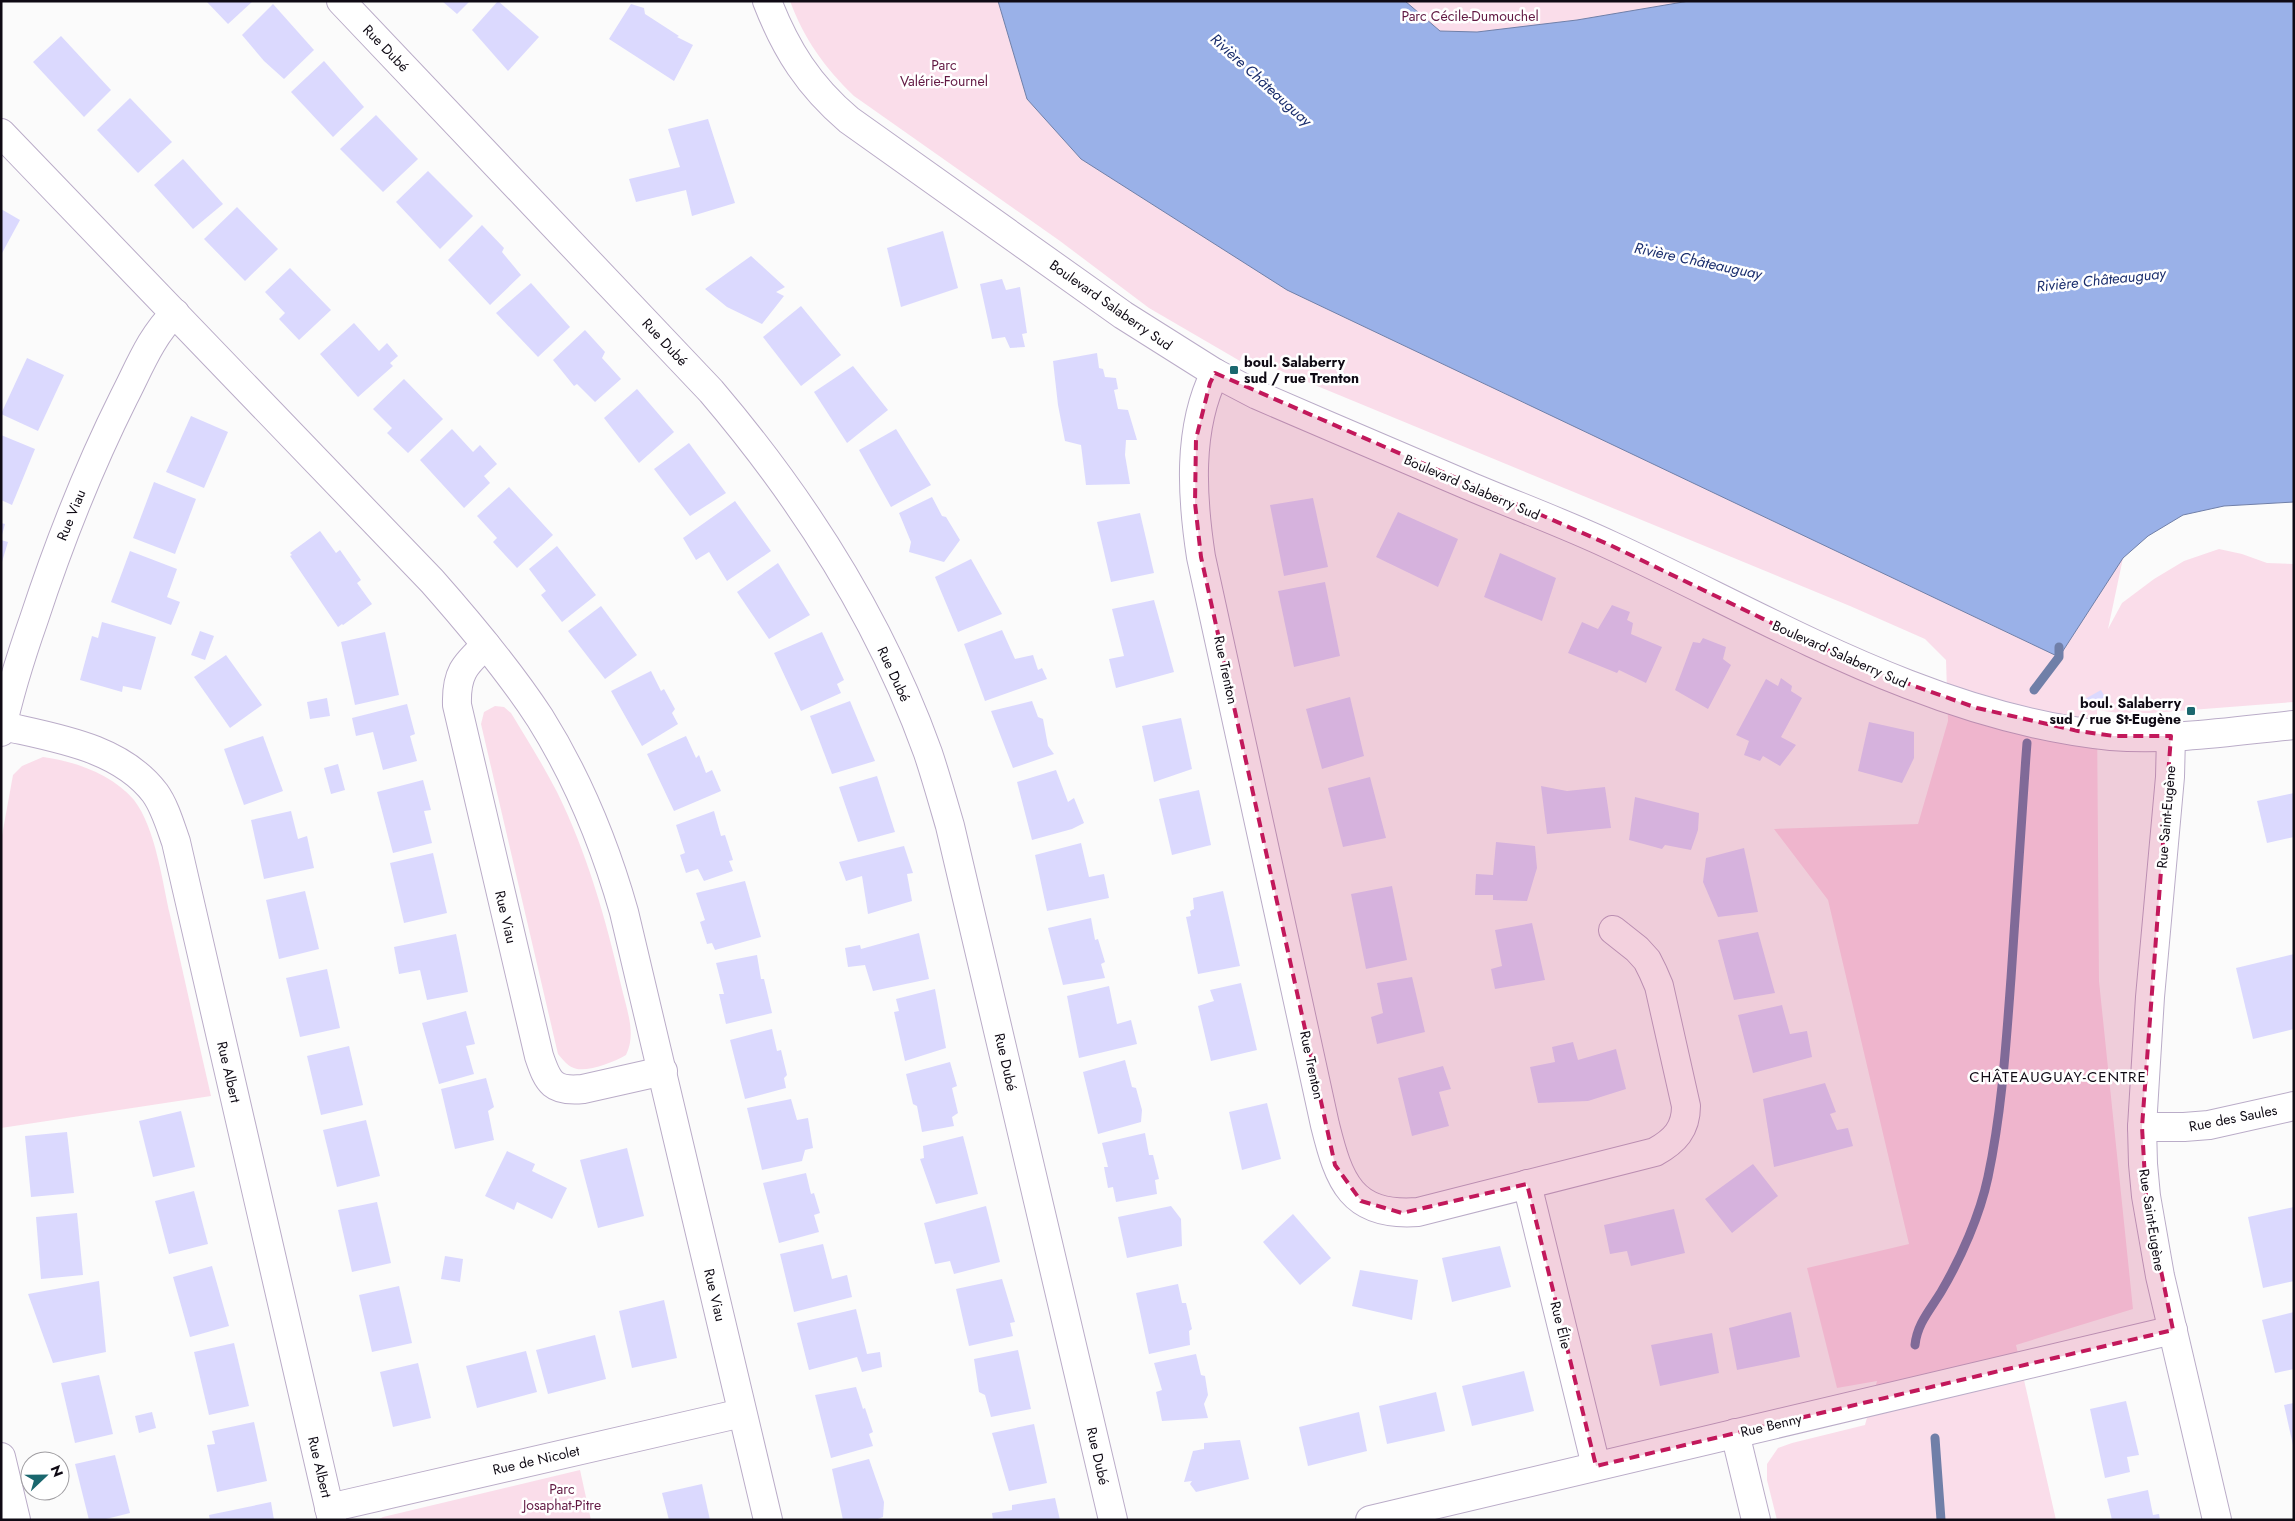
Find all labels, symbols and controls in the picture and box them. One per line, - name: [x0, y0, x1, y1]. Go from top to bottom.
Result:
- park label: Parc Cécile-Dumouchel: [1401, 6, 1539, 26]
- street label: Rue Dubé: [358, 20, 414, 76]
- water label: Rivière Châteauguay: [1205, 28, 1318, 133]
- park label: Parc Valérie-Fournel: [900, 55, 988, 91]
- water label: Rivière Châteauguay: [1632, 237, 1765, 286]
- street label: Boulevard Salaberry Sud: [1046, 255, 1176, 355]
- water label: Rivière Châteauguay: [2035, 262, 2168, 298]
- street label: Rue Dubé: [638, 314, 692, 370]
- place label: boul. Salaberry sud / rue Trenton: [1244, 352, 1359, 388]
- marker: boul. Salaberry sud / rue Trenton: [1228, 364, 1240, 376]
- street label: Boulevard Salaberry Sud: [1401, 449, 1543, 525]
- street label: Rue Viau: [52, 486, 90, 544]
- street label: Boulevard Salaberry Sud: [1769, 615, 1911, 693]
- street label: Rue Trenton: [1209, 634, 1243, 706]
- street label: Rue Dubé: [873, 643, 915, 705]
- place label: boul. Salaberry sud / rue St-Eugène: [2050, 693, 2182, 729]
- marker: boul. Salaberry sud / rue St-Eugène: [2185, 705, 2197, 717]
- street label: Rue Saint-Eugène: [2152, 765, 2180, 869]
- street label: Rue Viau: [490, 889, 522, 945]
- street label: Rue Trenton: [1295, 1029, 1329, 1101]
- street label: Rue Dubé: [990, 1031, 1022, 1093]
- street label: Rue Albert: [212, 1039, 246, 1105]
- district label: CHÂTEAUGUAY-CENTRE: [1969, 1066, 2147, 1088]
- street label: Rue des Saules: [2187, 1100, 2279, 1136]
- street label: Rue Saint-Eugène: [2134, 1168, 2170, 1272]
- street label: Rue Viau: [699, 1267, 731, 1323]
- street label: Rue Élie: [1545, 1299, 1577, 1351]
- street label: Rue Benny: [1738, 1408, 1804, 1442]
- street label: Rue Dubé: [1082, 1425, 1114, 1487]
- street label: Rue Albert: [303, 1434, 337, 1500]
- street label: Rue de Nicolet: [491, 1440, 582, 1480]
- north arrow: [20, 1451, 70, 1501]
- text: N: [46, 1462, 68, 1480]
- park label: Parc Josaphat-Pitre: [521, 1479, 601, 1515]

